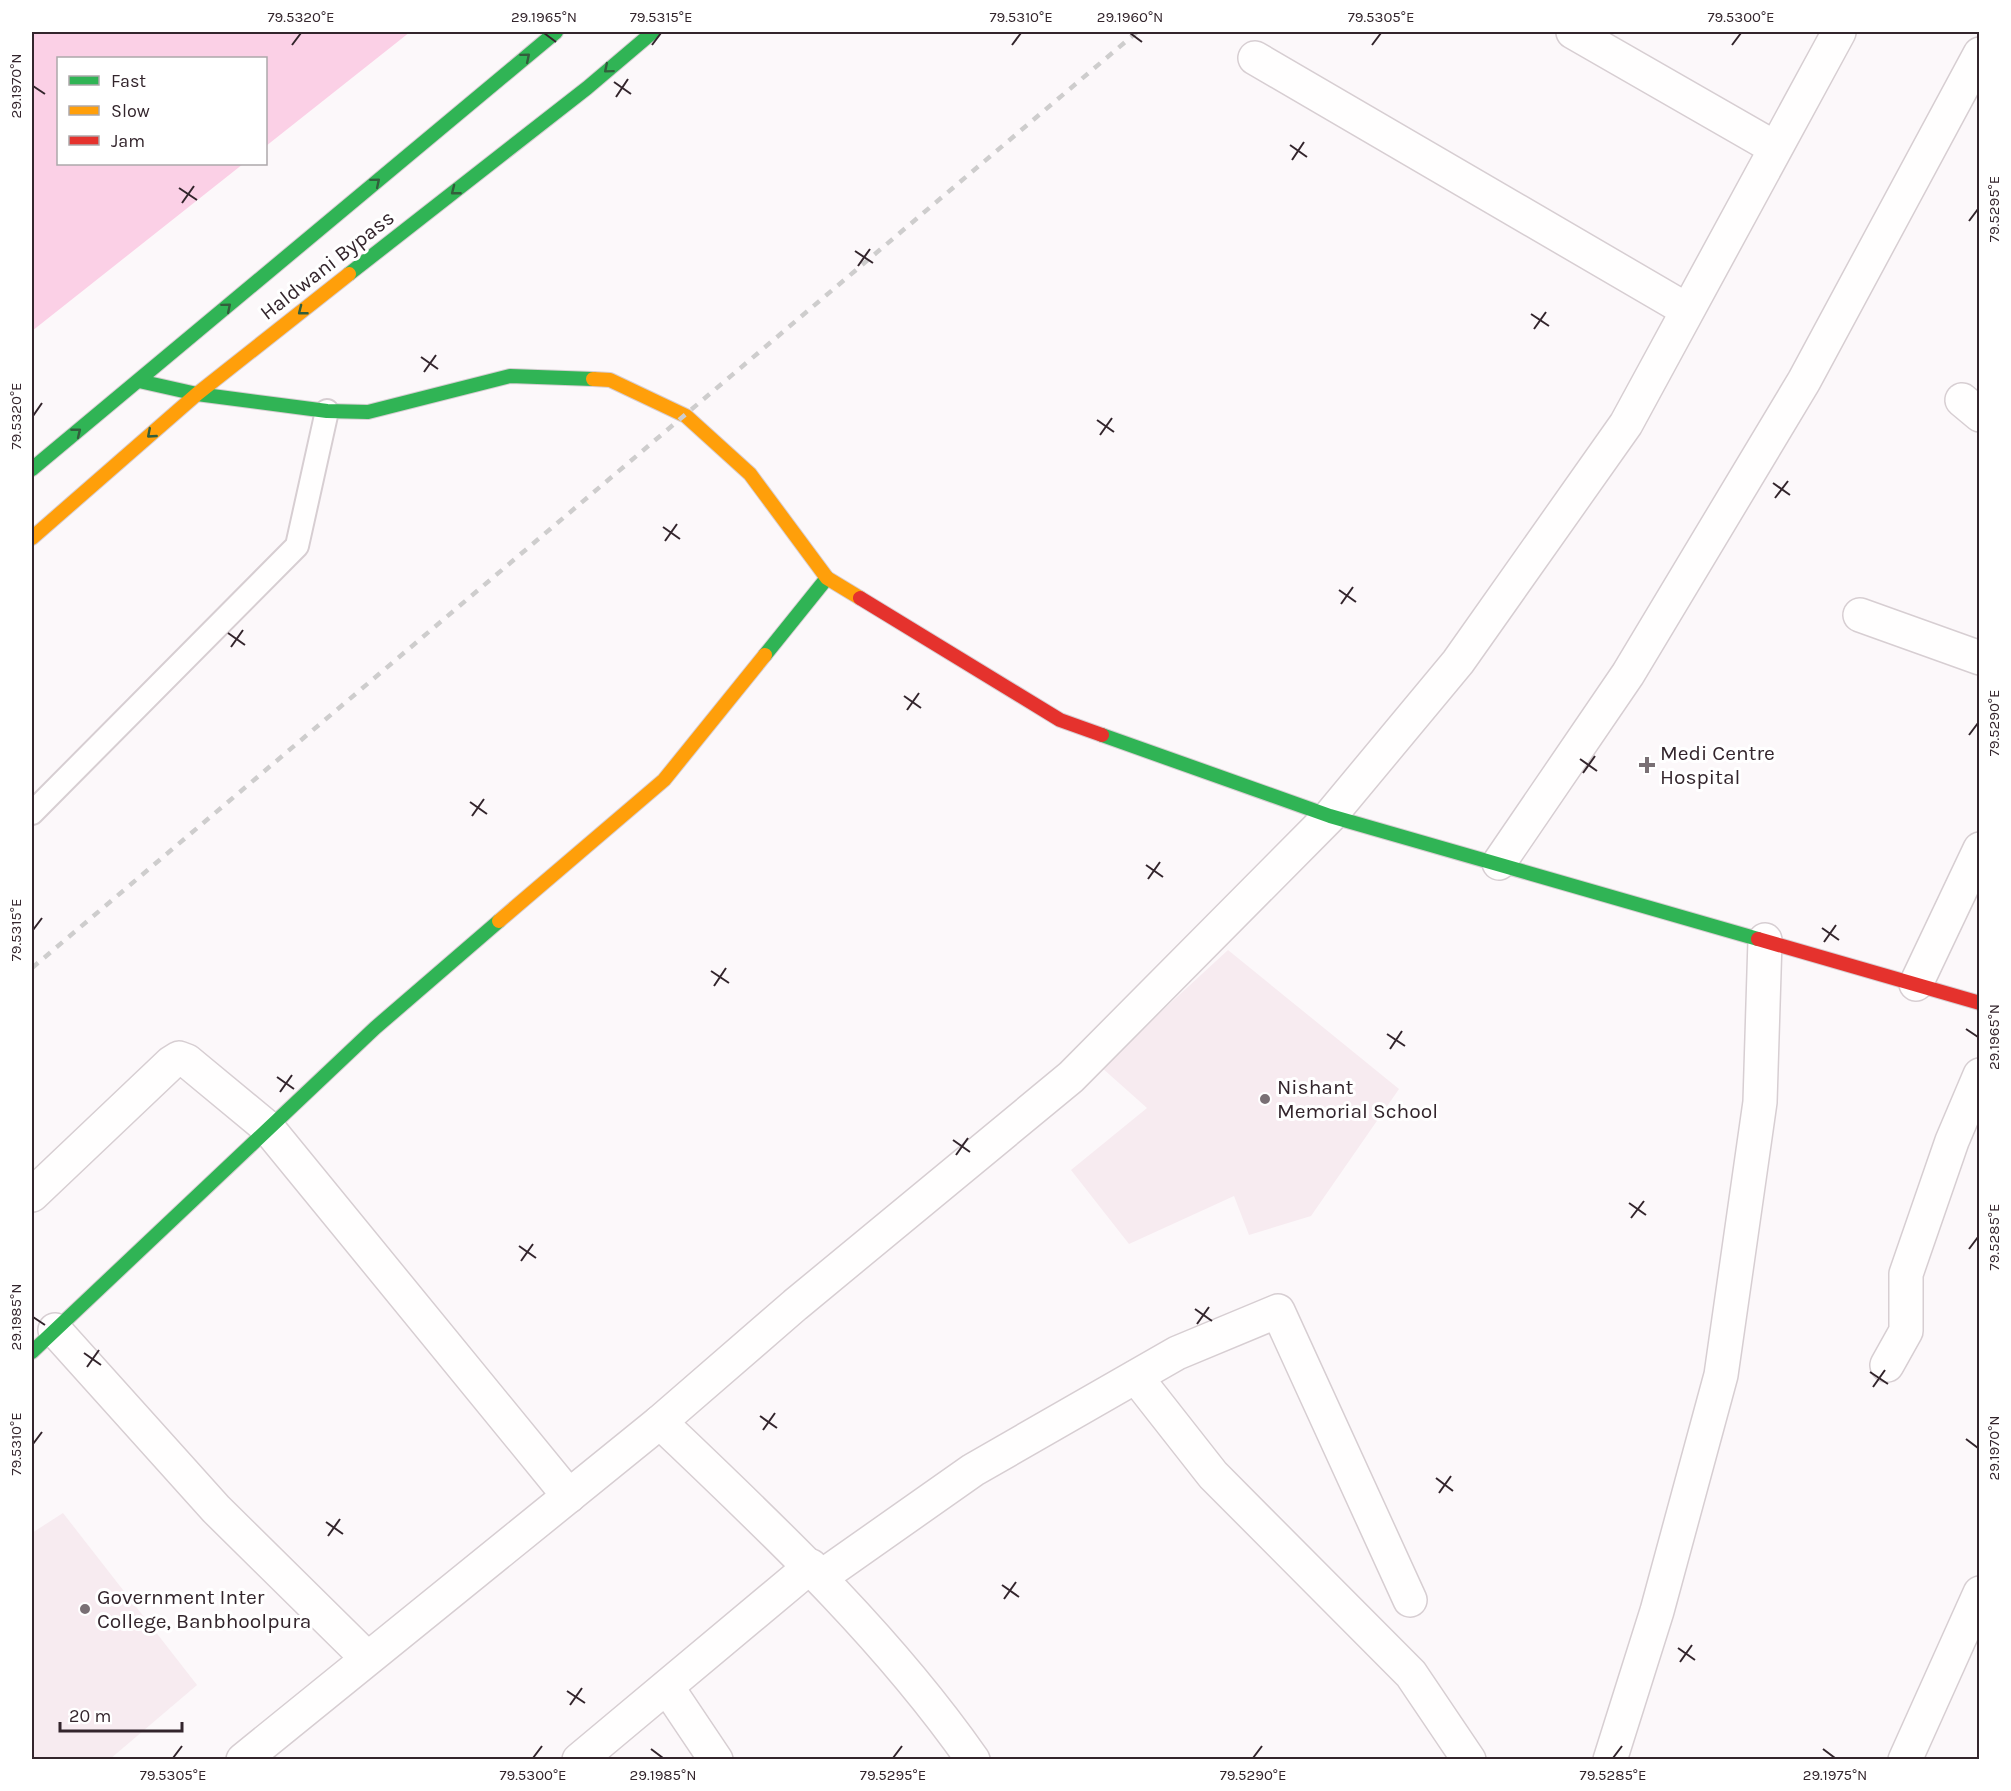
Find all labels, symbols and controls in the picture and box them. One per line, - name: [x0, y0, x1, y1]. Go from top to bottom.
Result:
- text: 79.5320°E: [268, 8, 334, 26]
- text: 29.1965°N: [511, 8, 577, 26]
- text: 79.5315°E: [630, 8, 692, 26]
- text: 79.5310°E: [989, 8, 1053, 26]
- text: 29.1960°N: [1097, 8, 1163, 26]
- text: 79.5305°E: [1348, 8, 1414, 26]
- text: 79.5300°E: [1707, 8, 1775, 26]
- text: 29.1970°N: [7, 53, 25, 119]
- one-way arrow: [519, 53, 530, 64]
- legend: [57, 57, 267, 165]
- one-way arrow: [604, 62, 615, 73]
- text: Fast: [111, 70, 146, 92]
- text: Slow: [111, 100, 150, 122]
- text: Jam: [111, 130, 145, 152]
- text: 79.5295°E: [1985, 176, 2003, 242]
- one-way arrow: [369, 178, 380, 189]
- one-way arrow: [451, 183, 462, 194]
- street label: Haldwani Bypass: [255, 205, 399, 325]
- one-way arrow: [220, 303, 231, 314]
- one-way arrow: [298, 304, 309, 315]
- text: 79.5320°E: [7, 383, 25, 449]
- one-way arrow: [147, 427, 158, 438]
- one-way arrow: [70, 428, 81, 439]
- text: 79.5290°E: [1985, 690, 2003, 756]
- place label: Medi Centre Hospital: [1660, 741, 1775, 789]
- marker: Medi Centre Hospital: [1638, 756, 1656, 774]
- text: 79.5315°E: [7, 899, 25, 961]
- text: 29.1965°N: [1985, 1004, 2003, 1070]
- place label: Nishant Memorial School: [1277, 1075, 1438, 1123]
- marker: Nishant Memorial School: [1258, 1092, 1272, 1106]
- text: 79.5285°E: [1985, 1204, 2003, 1270]
- text: 29.1985°N: [7, 1284, 25, 1350]
- text: 79.5310°E: [7, 1412, 25, 1476]
- text: 29.1970°N: [1985, 1415, 2003, 1481]
- place label: Government Inter College, Banbhoolpura: [97, 1585, 311, 1633]
- marker: Government Inter College, Banbhoolpura: [78, 1602, 92, 1616]
- scale bar: [60, 1695, 182, 1733]
- text: 20 m: [69, 1705, 111, 1727]
- text: 79.5305°E: [140, 1766, 206, 1784]
- text: 79.5300°E: [499, 1766, 567, 1784]
- text: 29.1985°N: [630, 1766, 696, 1784]
- text: 79.5295°E: [860, 1766, 926, 1784]
- text: 79.5290°E: [1220, 1766, 1286, 1784]
- text: 79.5285°E: [1580, 1766, 1646, 1784]
- text: 29.1975°N: [1803, 1766, 1867, 1784]

